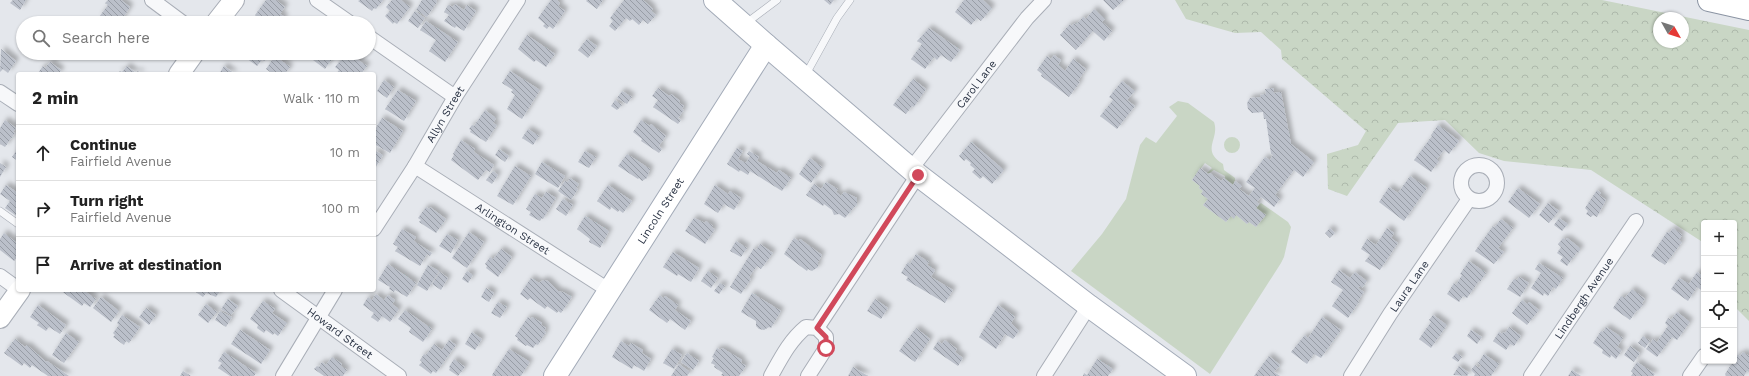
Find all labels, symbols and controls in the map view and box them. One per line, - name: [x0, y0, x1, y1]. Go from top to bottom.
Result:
- north arrow: [1653, 12, 1689, 48]
- search box: [16, 16, 376, 60]
- icon: search: [30, 27, 52, 49]
- text: Search here: [62, 29, 150, 47]
- street label: Carol Lane: [954, 58, 999, 111]
- street label: Allyn Street: [424, 84, 467, 145]
- text: 2 min: [32, 88, 78, 108]
- text: Walk · 110 m: [283, 91, 360, 106]
- text: Continue: [70, 136, 137, 154]
- icon: ahead: [32, 142, 54, 164]
- text: 10 m: [330, 145, 360, 160]
- text: Fairfield Avenue: [70, 154, 171, 169]
- route end: [909, 166, 927, 184]
- street label: Lincoln Street: [635, 175, 687, 247]
- text: Turn right: [70, 192, 143, 210]
- icon: right: [32, 198, 54, 220]
- street label: Arlington Street: [473, 200, 552, 258]
- text: 100 m: [322, 201, 360, 216]
- text: Fairfield Avenue: [70, 210, 171, 225]
- map controls: [1701, 220, 1737, 364]
- button: +: [1701, 220, 1737, 256]
- icon: arrive: [32, 254, 54, 276]
- street label: Lindbergh Avenue: [1552, 255, 1616, 342]
- text: Arrive at destination: [70, 256, 222, 274]
- button: −: [1701, 256, 1737, 292]
- street label: Laura Lane: [1387, 258, 1432, 315]
- button: locate: [1701, 292, 1737, 328]
- street label: Howard Street: [304, 305, 375, 362]
- button: layers: [1701, 328, 1737, 364]
- route start: [817, 339, 835, 357]

